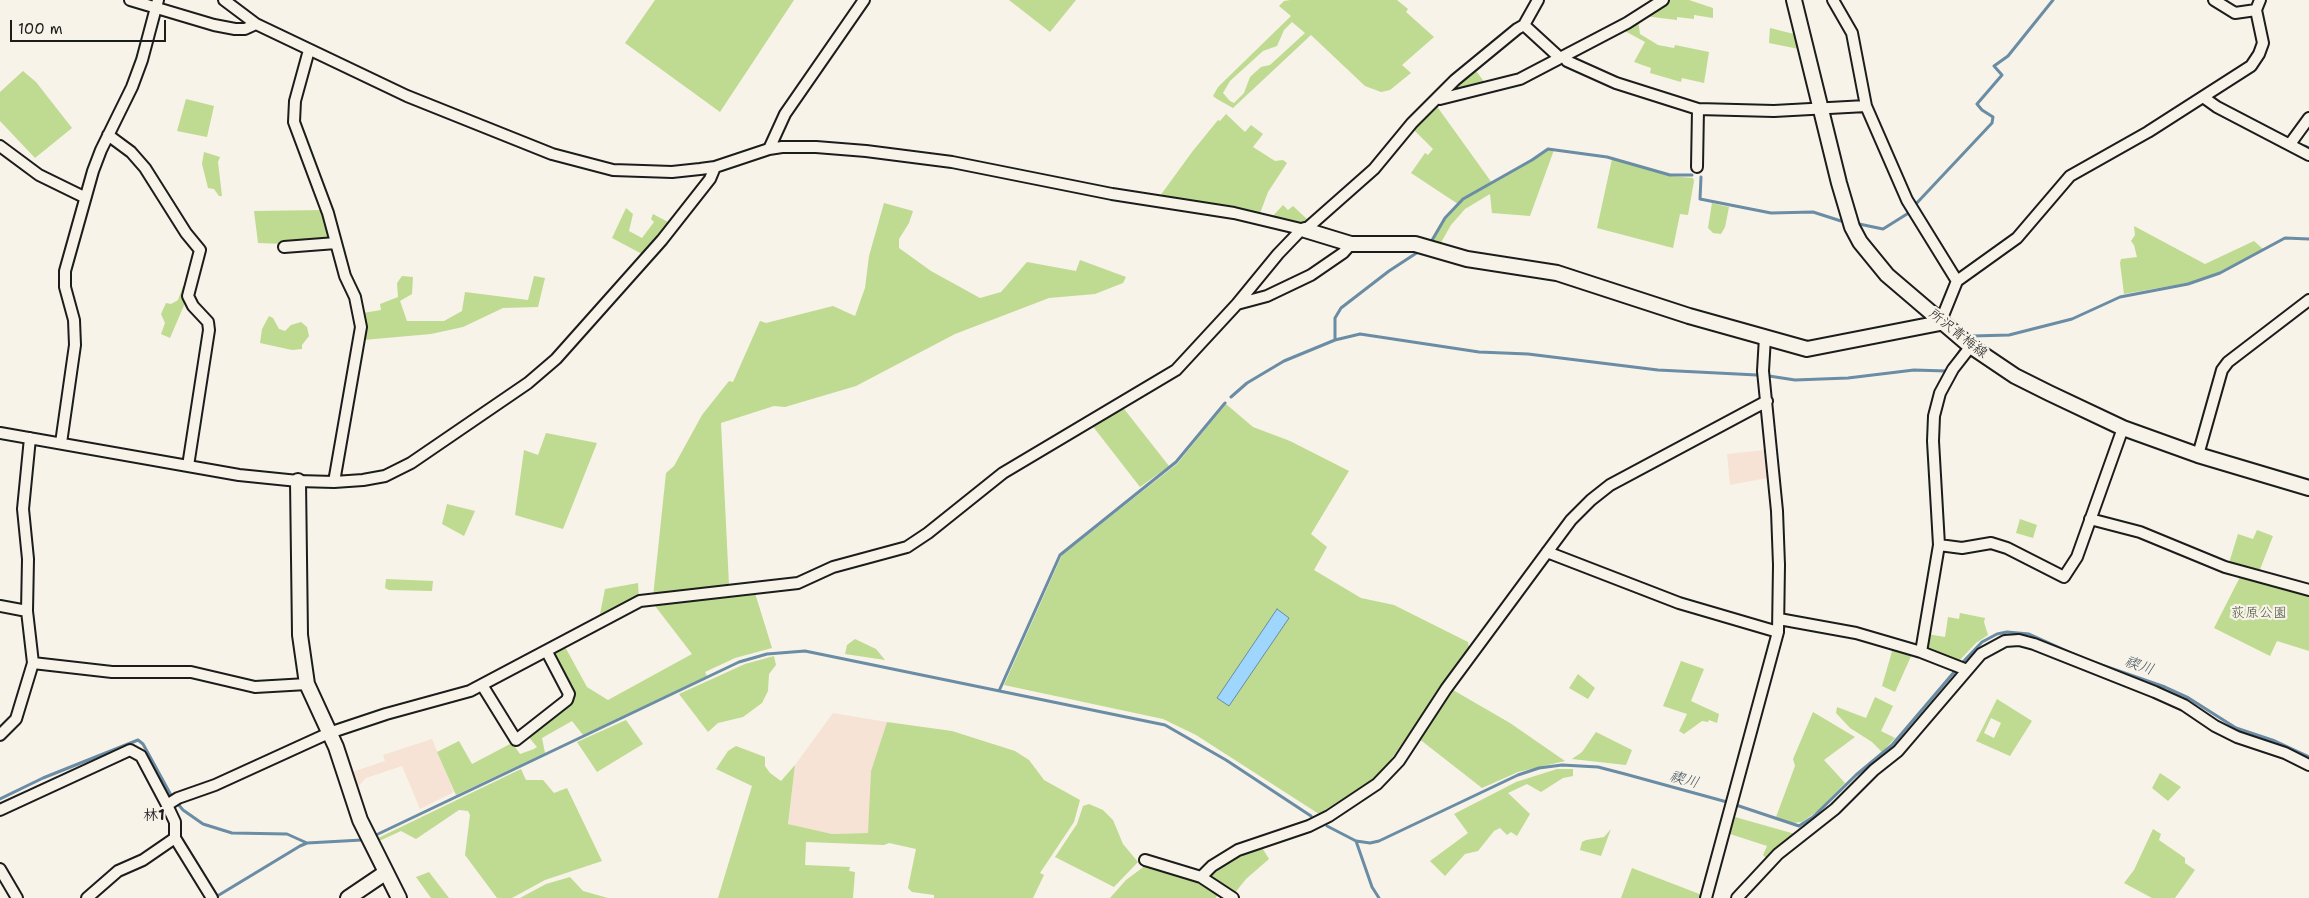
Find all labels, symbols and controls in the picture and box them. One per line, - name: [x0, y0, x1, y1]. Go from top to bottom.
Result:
- scale bar: [12, 10, 169, 42]
- text: 100 m: [18, 19, 63, 39]
- street label: 所沢青梅線: [1925, 306, 1991, 362]
- park label: 荻原公園: [2231, 605, 2287, 621]
- water label: 禊川: [2122, 653, 2156, 679]
- water label: 禊川: [1667, 767, 1701, 793]
- district label: 林1: [143, 807, 165, 825]

